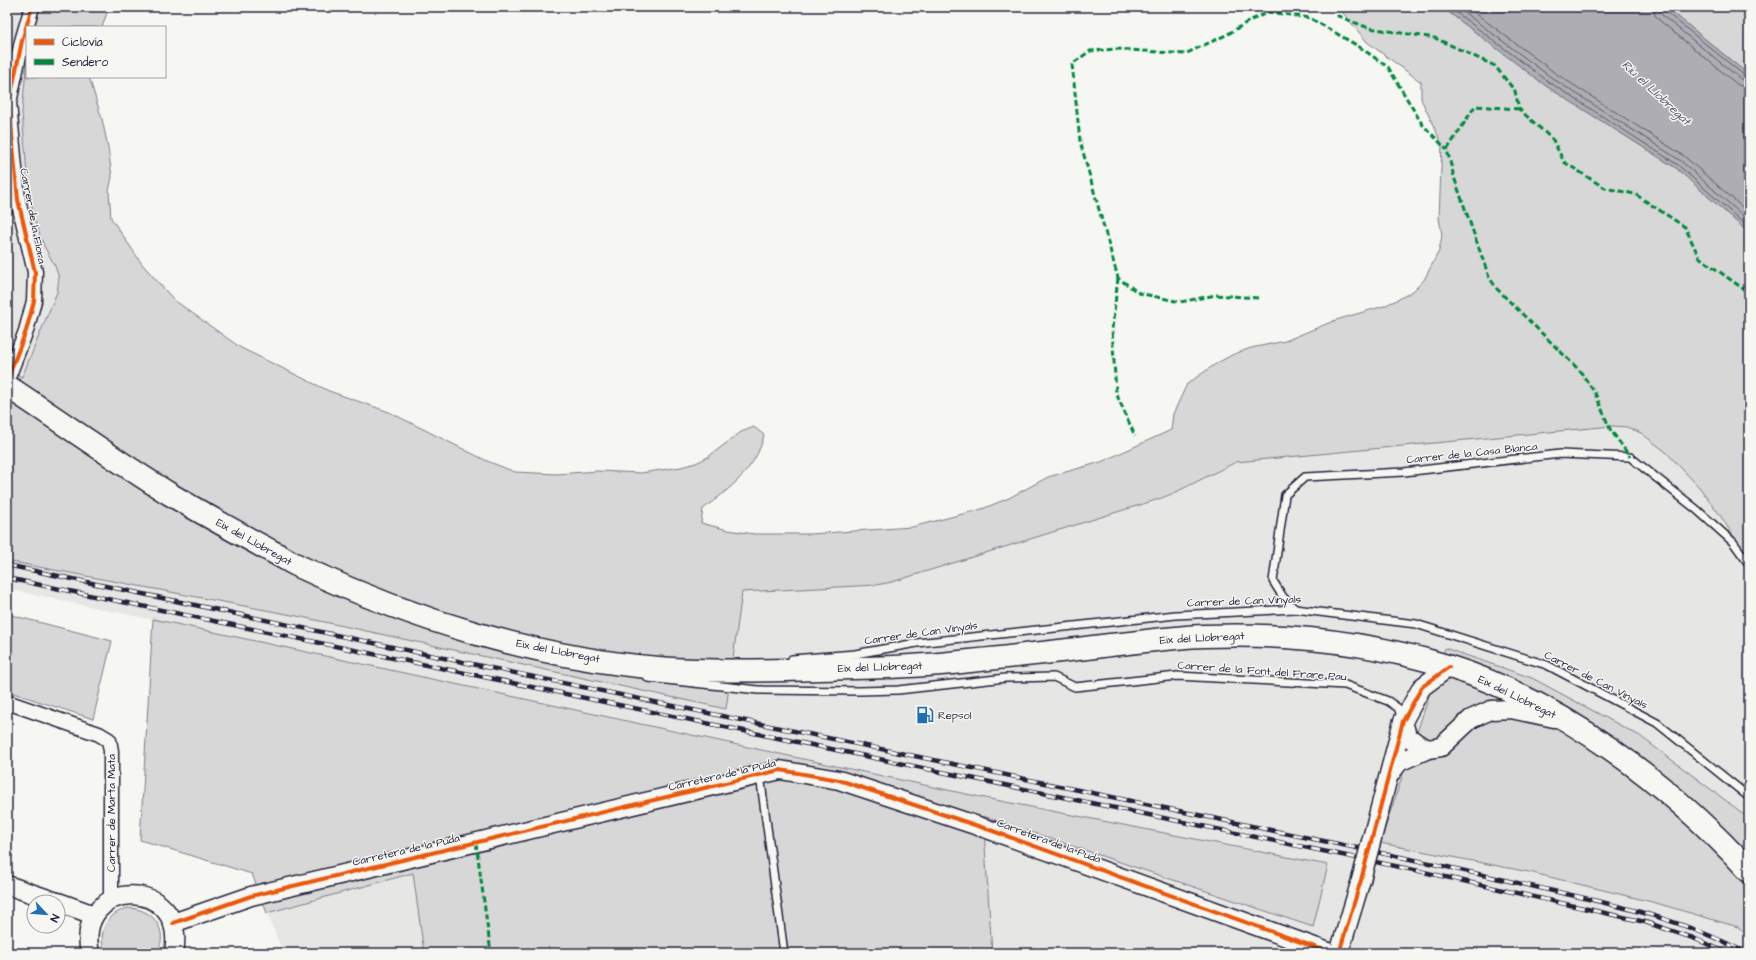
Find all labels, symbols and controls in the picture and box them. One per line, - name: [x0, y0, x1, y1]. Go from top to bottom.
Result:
- legend: [26, 26, 166, 78]
- text: Ciclovía: [62, 34, 103, 51]
- text: Sendero: [62, 54, 108, 71]
- water label: Riu el Llobregat: [1617, 57, 1695, 131]
- street label: Carrer de la Flora: [16, 167, 50, 265]
- street label: Carrer de la Casa Blanca: [1406, 439, 1539, 467]
- street label: Eix del Llobregat: [213, 515, 295, 570]
- street label: Carrer de Can Vinyals: [1187, 591, 1302, 611]
- street label: Carrer de Can Vinyals: [863, 618, 979, 649]
- street label: Eix del Llobregat: [1159, 628, 1245, 649]
- street label: Eix del Llobregat: [515, 636, 602, 668]
- street label: Carrer de Can Vinyals: [1541, 647, 1651, 714]
- street label: Eix del Llobregat: [837, 658, 923, 677]
- street label: Carrer de la Font del Frare Pau: [1177, 658, 1347, 684]
- street label: Eix del Llobregat: [1475, 672, 1559, 723]
- fuel station icon: Repsol: [915, 705, 935, 725]
- place label: Repsol: [938, 708, 972, 723]
- street label: Carrer de Marta Mata: [104, 754, 119, 872]
- street label: Carretera de la Puda: [667, 755, 777, 795]
- street label: Carretera de la Puda: [995, 815, 1103, 867]
- street label: Carretera de la Puda: [351, 830, 461, 870]
- north arrow: [26, 894, 66, 934]
- text: N: [46, 912, 63, 925]

